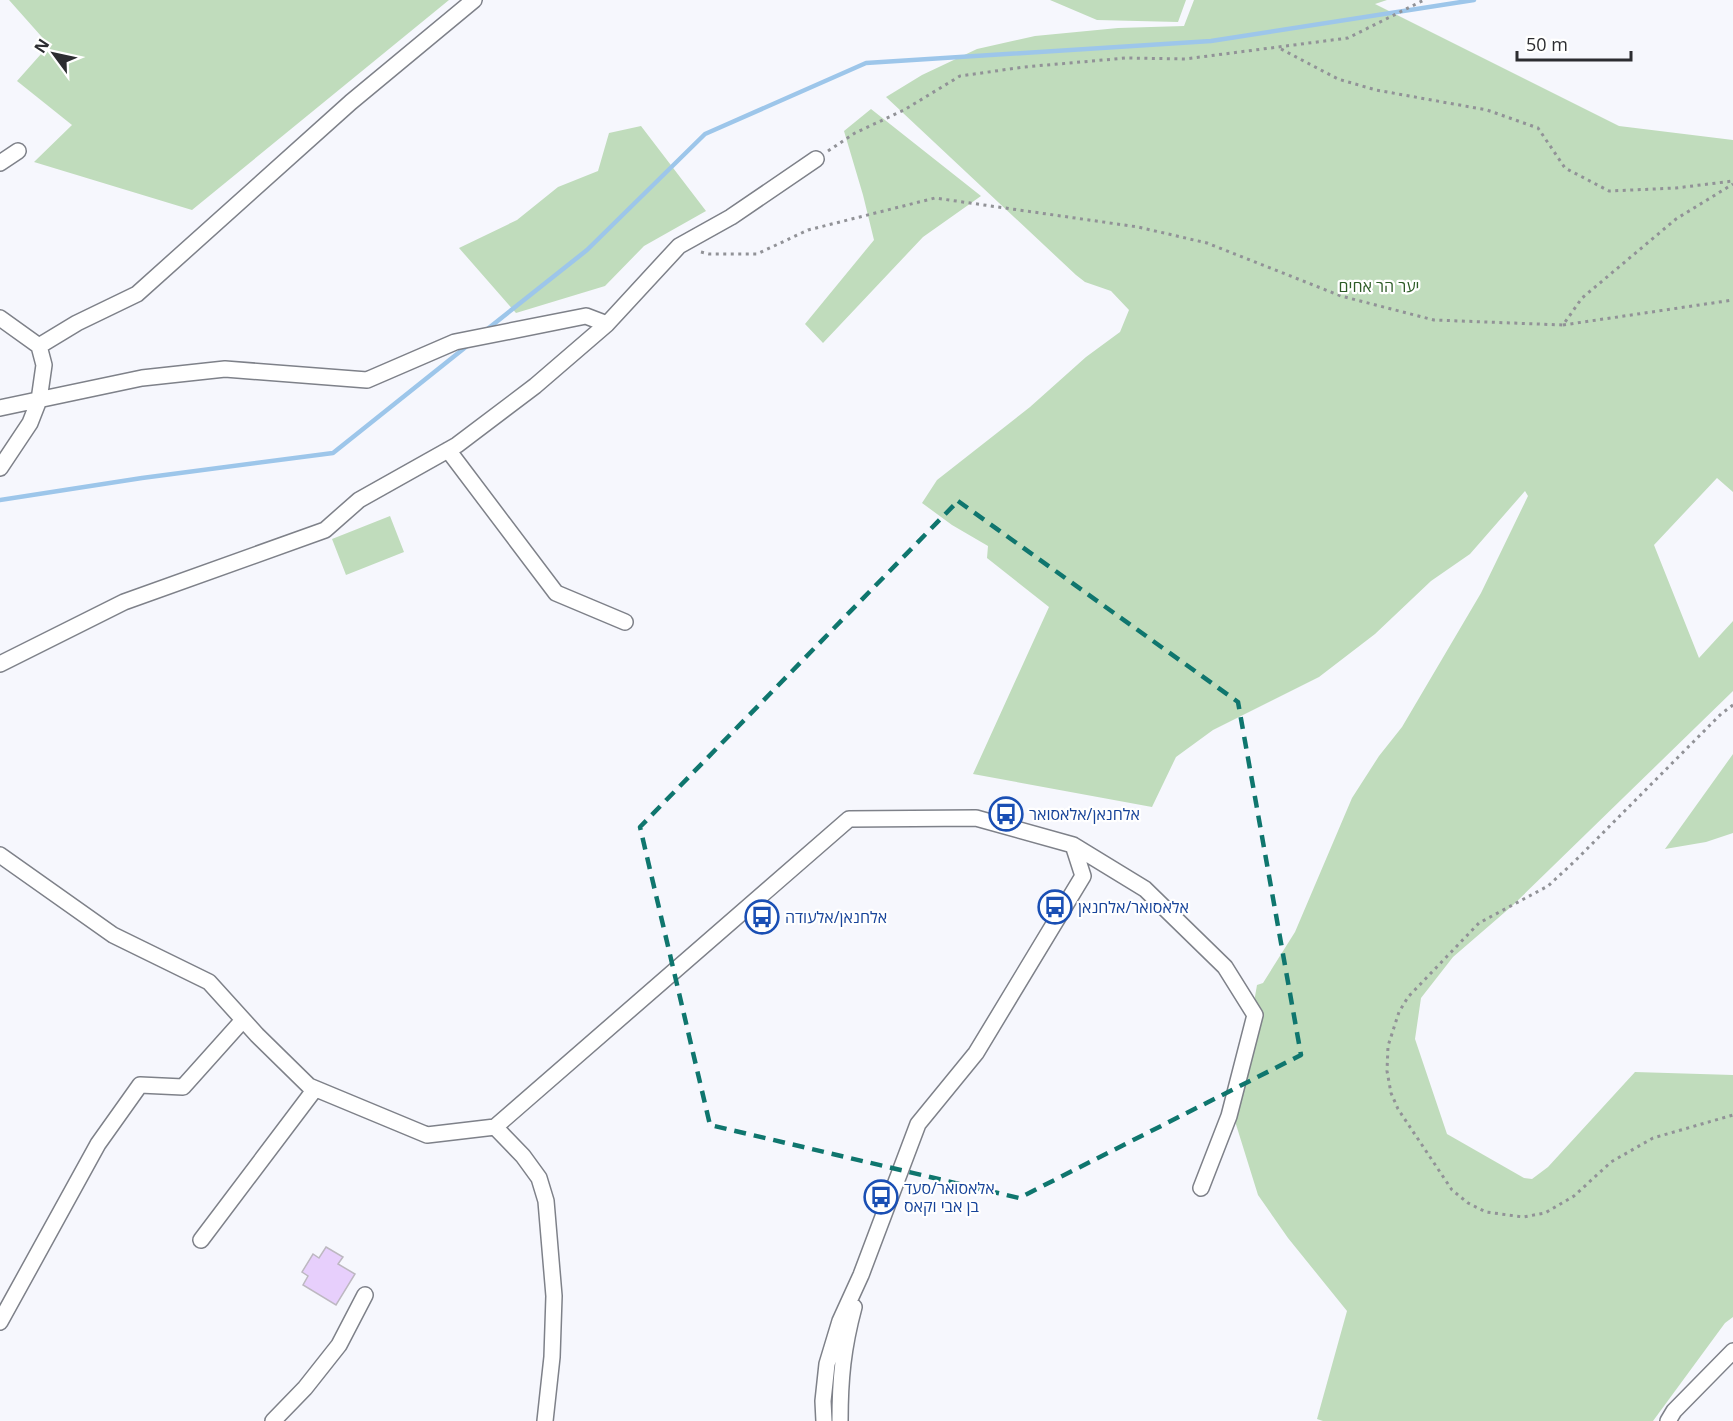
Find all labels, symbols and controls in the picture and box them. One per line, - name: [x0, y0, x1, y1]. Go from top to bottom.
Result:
- north arrow: [24, 24, 84, 84]
- scale bar: [1517, 24, 1631, 62]
- text: 50 m: [1526, 32, 1568, 56]
- text: N: [29, 34, 54, 57]
- park label: יער הר אחים: [1339, 275, 1419, 297]
- bus stop icon: אלחנאן/אלאסואר: [988, 796, 1024, 832]
- place label: אלחנאן/אלאסואר: [1029, 803, 1140, 825]
- bus stop icon: אלאסואר/אלחנאן: [1037, 889, 1073, 925]
- place label: אלאסואר/אלחנאן: [1078, 896, 1189, 918]
- bus stop icon: אלחנאן/אלעודה: [744, 899, 780, 935]
- place label: אלחנאן/אלעודה: [785, 906, 887, 928]
- place label: אלאסואר/סעד בן אבי וקאס: [904, 1177, 995, 1217]
- bus stop icon: אלאסואר/סעד בן אבי וקאס: [863, 1179, 899, 1215]

